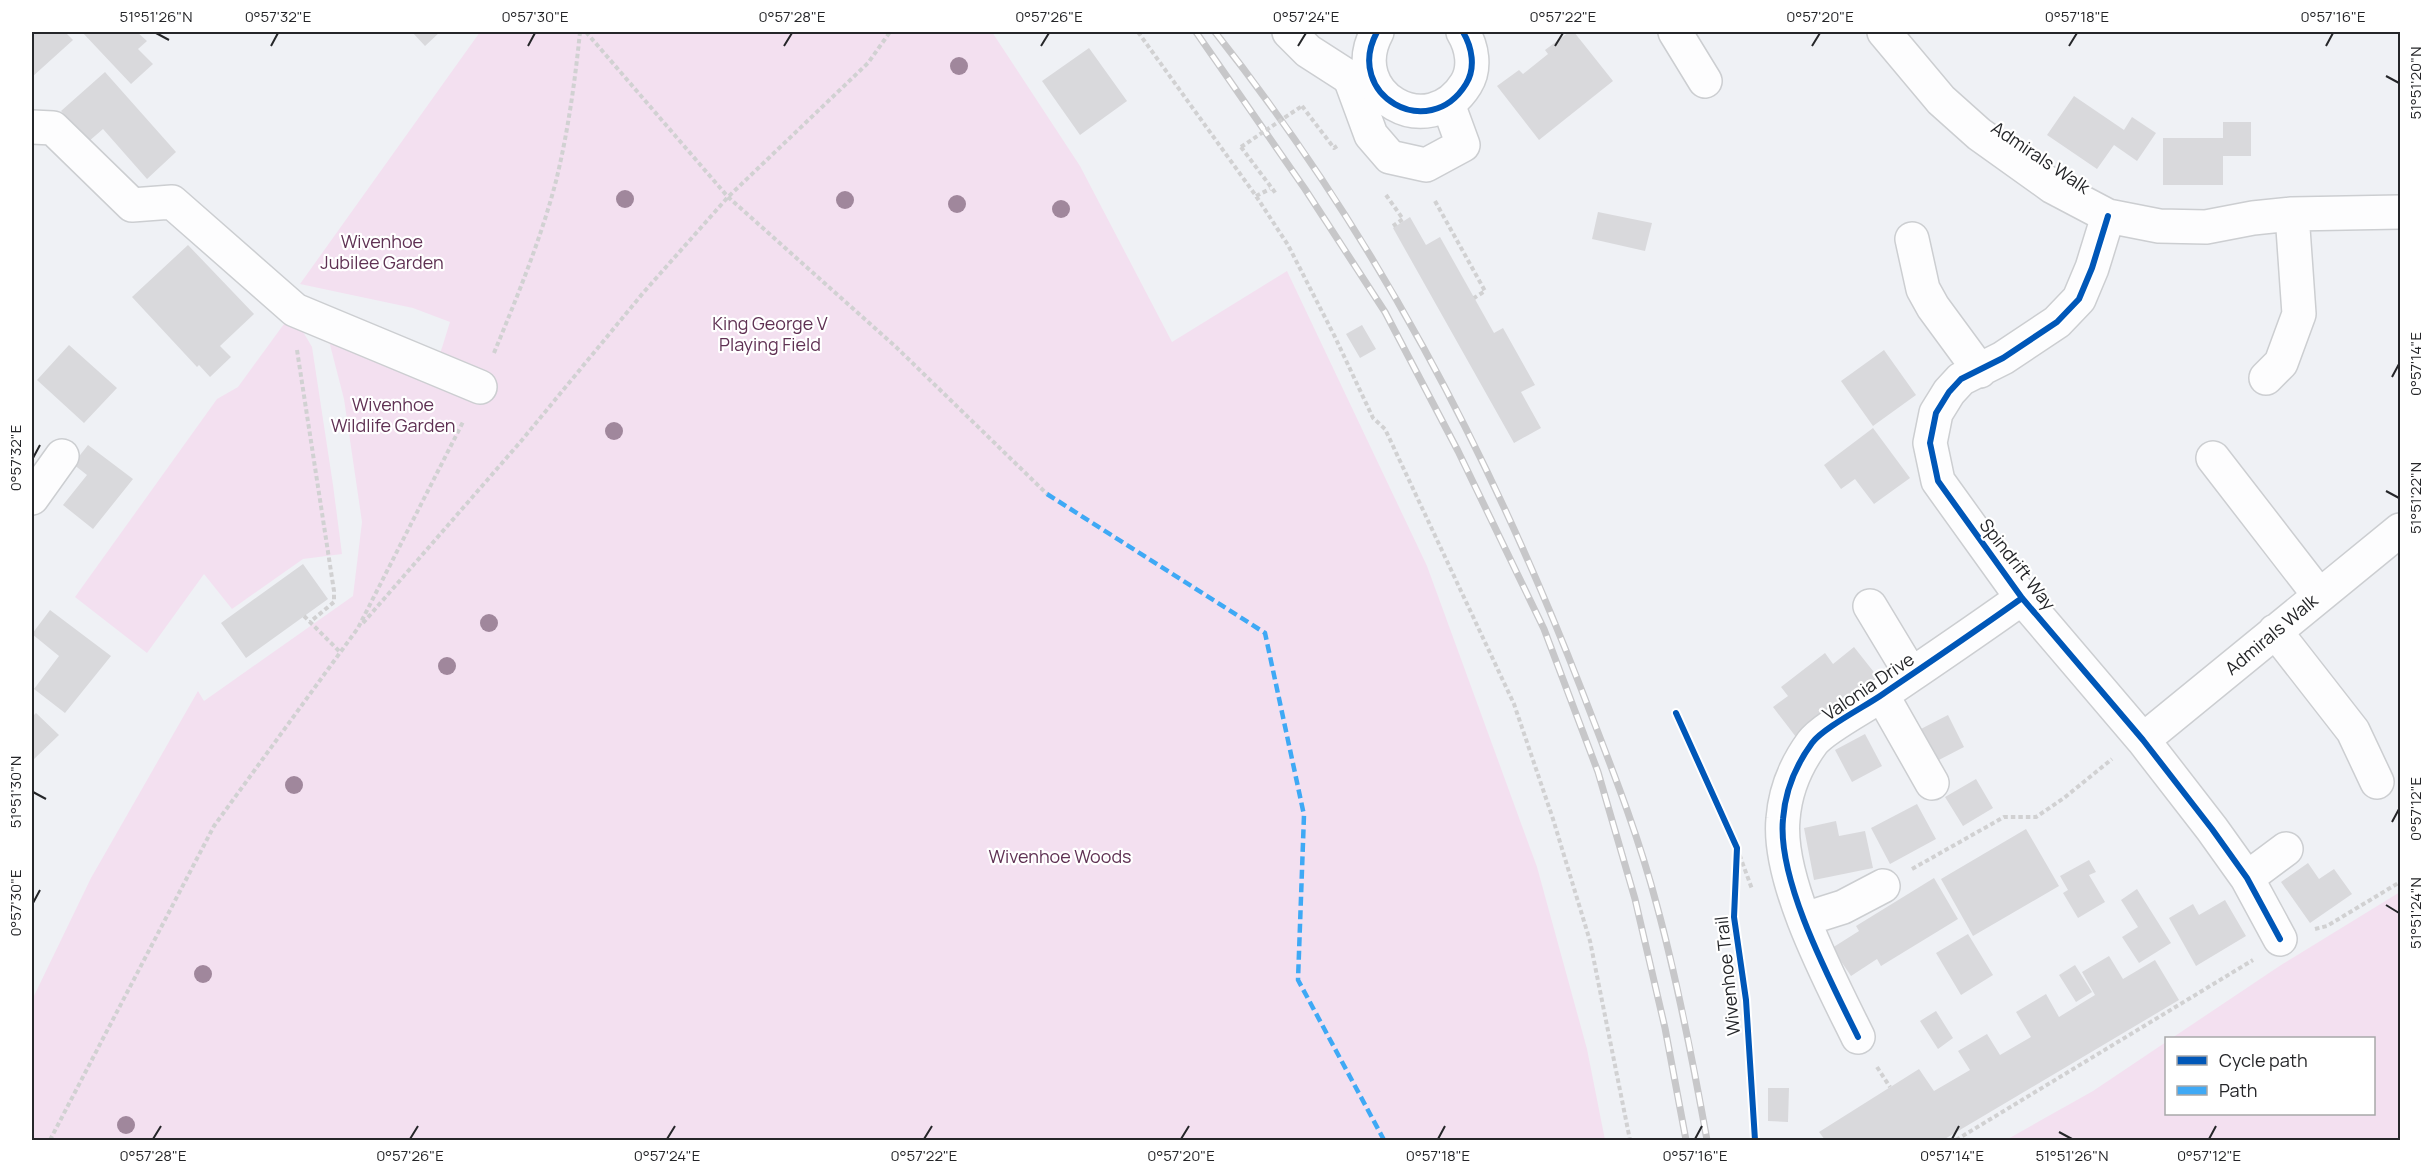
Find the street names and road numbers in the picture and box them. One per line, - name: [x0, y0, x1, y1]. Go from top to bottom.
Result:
- street label: Admirals Walk: [1987, 115, 2096, 199]
- street label: Spindrift Way: [1975, 513, 2062, 615]
- street label: Admirals Walk: [2220, 587, 2323, 680]
- street label: Valonia Drive: [1818, 647, 1918, 725]
- street label: Wivenhoe Trail: [1709, 915, 1745, 1037]

